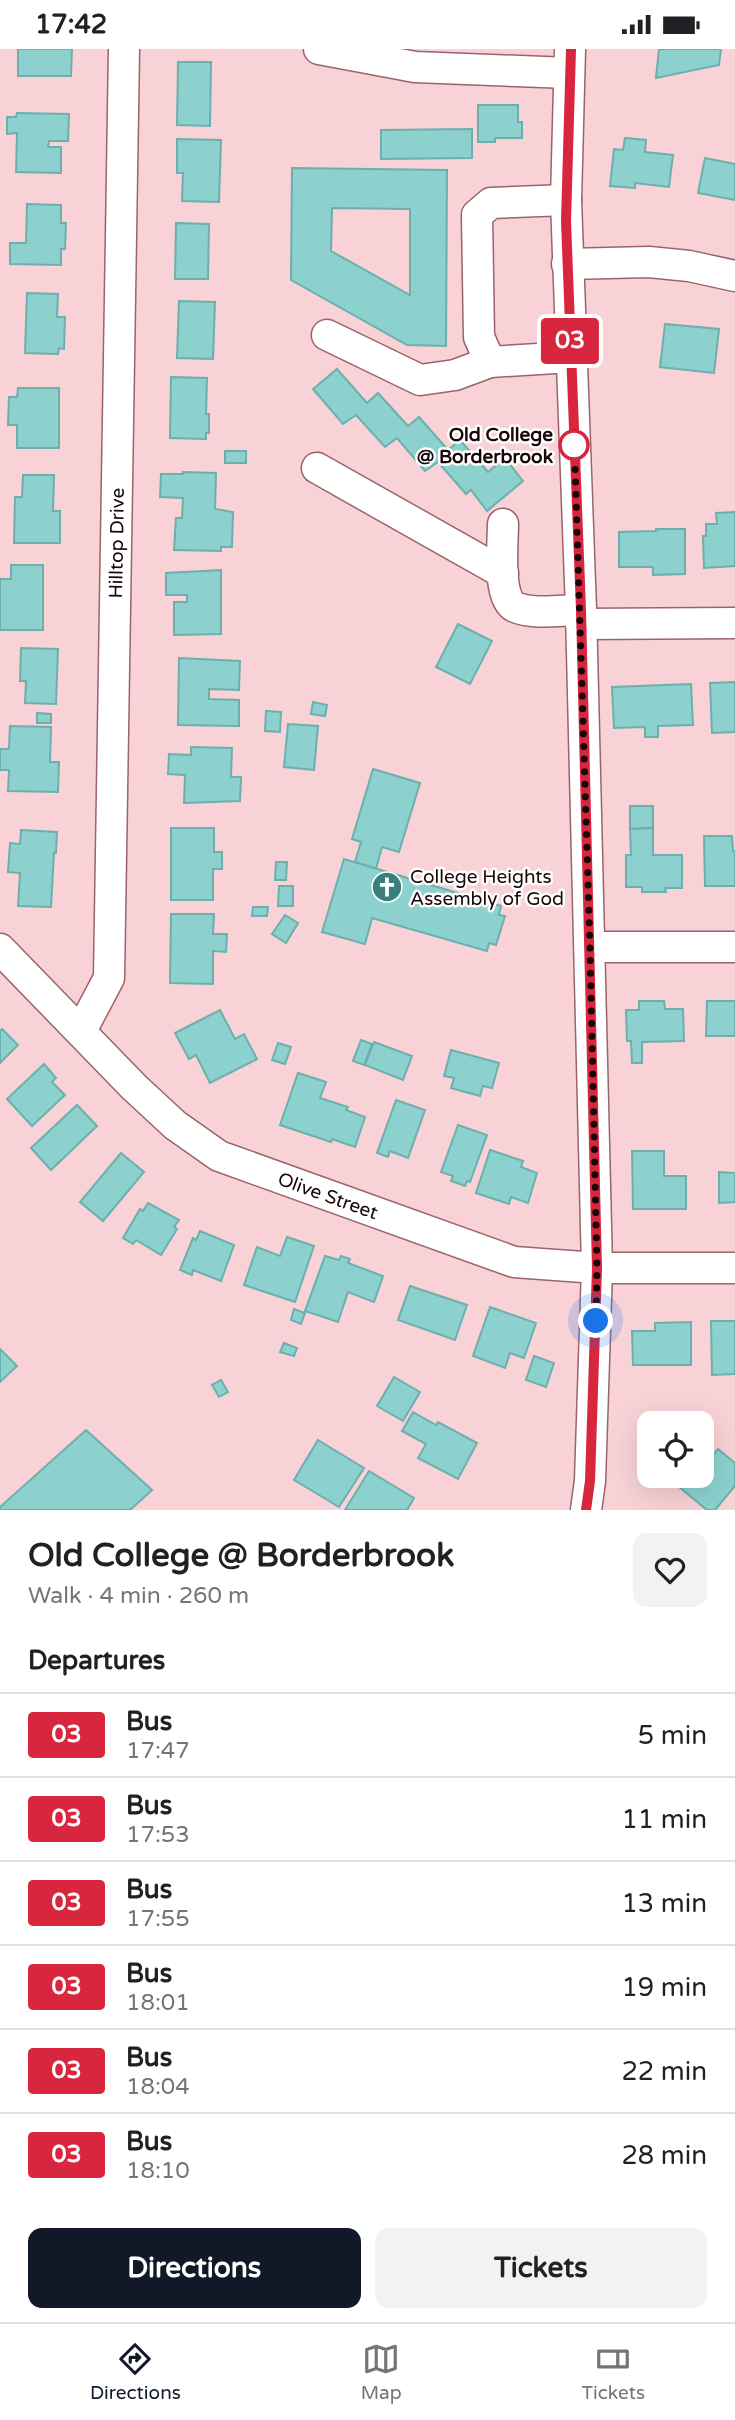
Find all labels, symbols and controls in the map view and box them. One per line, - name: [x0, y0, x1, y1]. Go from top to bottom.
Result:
- text: 17:42: [35, 9, 107, 40]
- line badge: 03: [538, 318, 602, 364]
- text: 03: [555, 326, 585, 355]
- place label: Old College @ Borderbrook: [417, 424, 554, 468]
- marker: Old College @ Borderbrook: [559, 430, 589, 460]
- street label: Hilltop Drive: [105, 487, 129, 599]
- place label: College Heights Assembly of God: [410, 866, 564, 910]
- church icon: College Heights Assembly of God: [370, 870, 404, 904]
- street label: Olive Street: [275, 1168, 381, 1224]
- your location: [578, 1303, 613, 1338]
- map controls: [637, 1411, 714, 1488]
- button: locate: [637, 1411, 714, 1488]
- button: heart: [633, 1533, 707, 1607]
- text: Old College @ Borderbrook: [28, 1536, 454, 1575]
- text: Walk · 4 min · 260 m: [28, 1582, 249, 1610]
- text: Departures: [28, 1645, 165, 1676]
- text: Bus: [126, 1706, 172, 1737]
- text: 03: [51, 1720, 82, 1749]
- text: 5 min: [638, 1720, 707, 1751]
- text: 17:47: [126, 1737, 190, 1765]
- text: Bus: [126, 1790, 172, 1821]
- text: 03: [51, 1804, 82, 1833]
- text: 11 min: [621, 1804, 707, 1835]
- text: 17:53: [126, 1821, 190, 1849]
- text: Bus: [126, 1874, 172, 1905]
- text: 03: [51, 1888, 82, 1917]
- text: 13 min: [621, 1888, 707, 1919]
- text: 17:55: [126, 1905, 190, 1933]
- text: Bus: [126, 1958, 172, 1989]
- text: 03: [51, 1972, 82, 2001]
- text: 19 min: [621, 1972, 707, 2003]
- text: 18:01: [126, 1989, 190, 2017]
- text: Bus: [126, 2042, 172, 2073]
- text: 03: [51, 2056, 82, 2085]
- text: 22 min: [621, 2056, 707, 2087]
- text: 18:04: [126, 2073, 190, 2101]
- text: Bus: [126, 2126, 172, 2157]
- text: 03: [51, 2140, 82, 2169]
- text: 28 min: [621, 2140, 707, 2171]
- text: 18:10: [126, 2157, 190, 2185]
- button: Directions: [28, 2228, 361, 2308]
- button: Tickets: [375, 2228, 707, 2308]
- tab: Directions: [90, 2340, 181, 2404]
- tab: Map: [361, 2340, 402, 2404]
- tab: Tickets: [582, 2340, 645, 2404]

